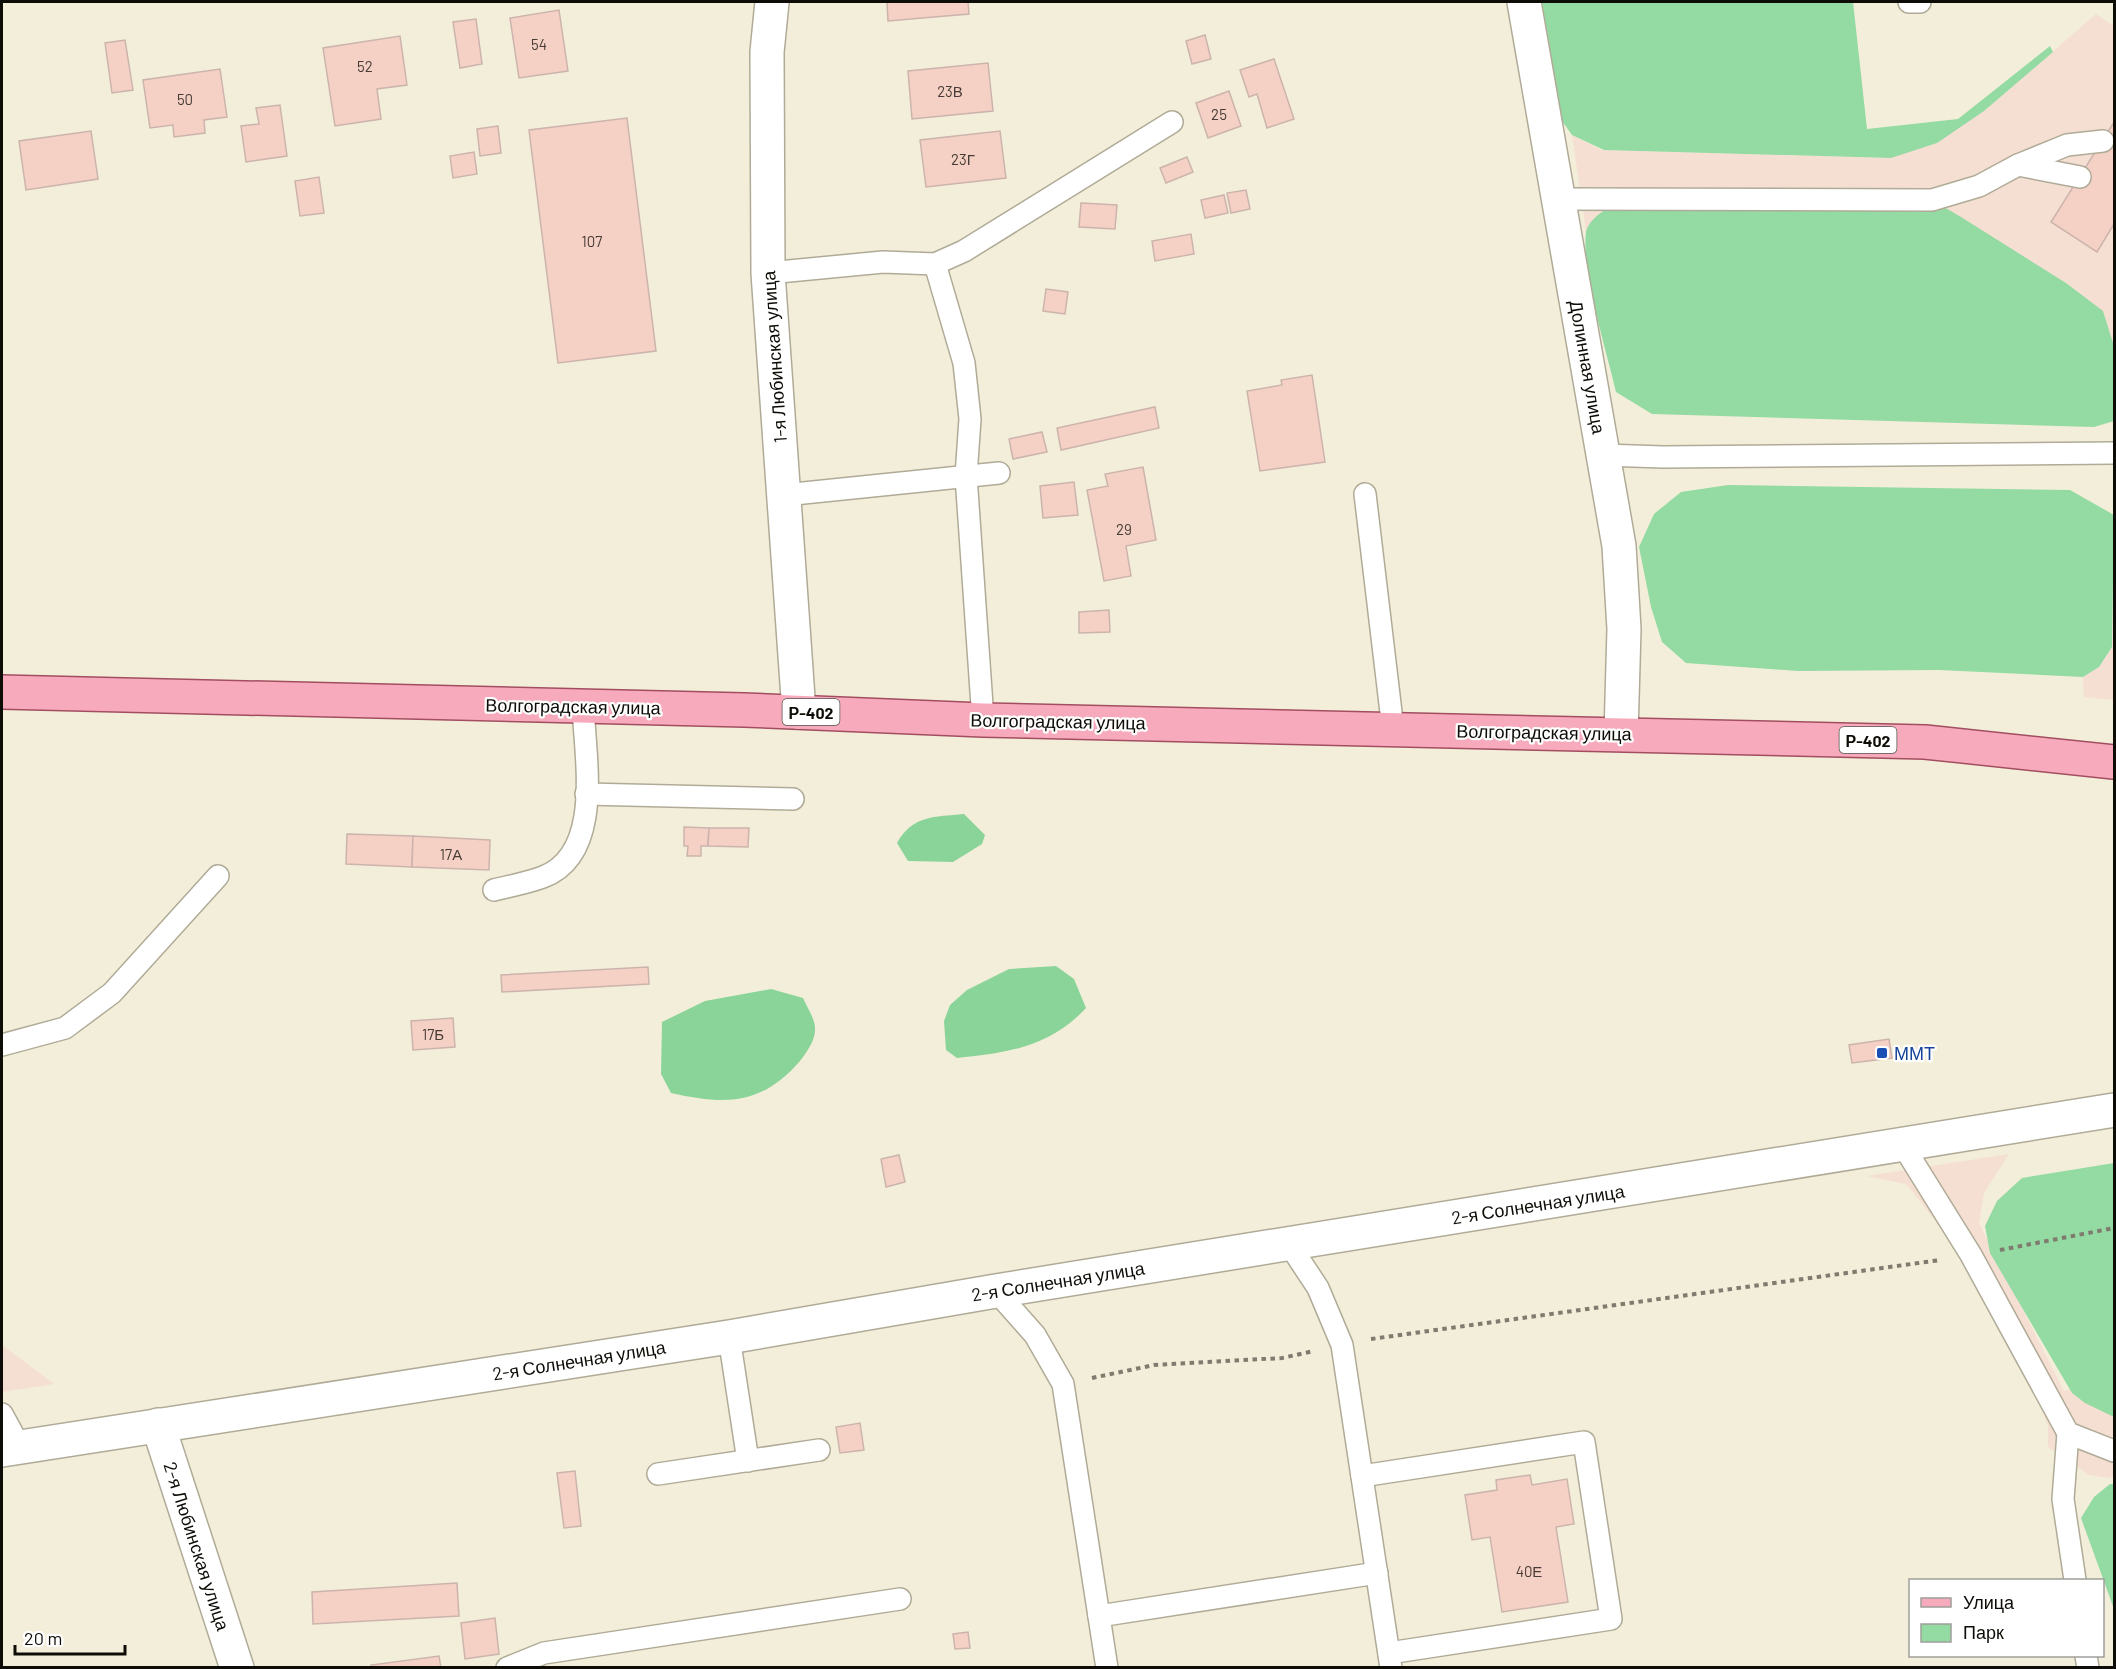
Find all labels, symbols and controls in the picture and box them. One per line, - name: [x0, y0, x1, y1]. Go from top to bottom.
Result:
- house number: 54: [531, 35, 547, 53]
- house number: 52: [357, 57, 373, 75]
- house number: 23В: [937, 82, 963, 100]
- house number: 50: [177, 90, 193, 108]
- house number: 25: [1211, 105, 1227, 123]
- house number: 23Г: [951, 150, 975, 168]
- house number: 107: [582, 232, 602, 250]
- street label: 1-я Любинская улица: [757, 269, 791, 444]
- street label: Долинная улица: [1565, 298, 1611, 436]
- house number: 29: [1116, 520, 1132, 538]
- street label: Волгоградская улица: [485, 693, 662, 719]
- road number: Р-402: [782, 699, 840, 725]
- street label: Волгоградская улица: [970, 708, 1147, 734]
- street label: Волгоградская улица: [1456, 719, 1633, 745]
- road number: Р-402: [1840, 727, 1896, 753]
- house number: 17А: [440, 845, 462, 863]
- house number: 17Б: [422, 1025, 444, 1043]
- place label: ММТ: [1894, 1042, 1935, 1064]
- marker: ММТ: [1875, 1046, 1889, 1060]
- street label: 2-я Солнечная улица: [1450, 1179, 1627, 1229]
- street label: 2-я Солнечная улица: [970, 1256, 1147, 1306]
- street label: 2-я Солнечная улица: [491, 1335, 668, 1385]
- street label: 2-я Любинская улица: [159, 1459, 235, 1634]
- house number: 40Е: [1516, 1562, 1542, 1580]
- legend: [1909, 1579, 2104, 1657]
- text: Улица: [1963, 1591, 2015, 1613]
- scale bar: [15, 1618, 124, 1656]
- text: Парк: [1963, 1621, 2004, 1643]
- text: 20 m: [24, 1627, 62, 1649]

